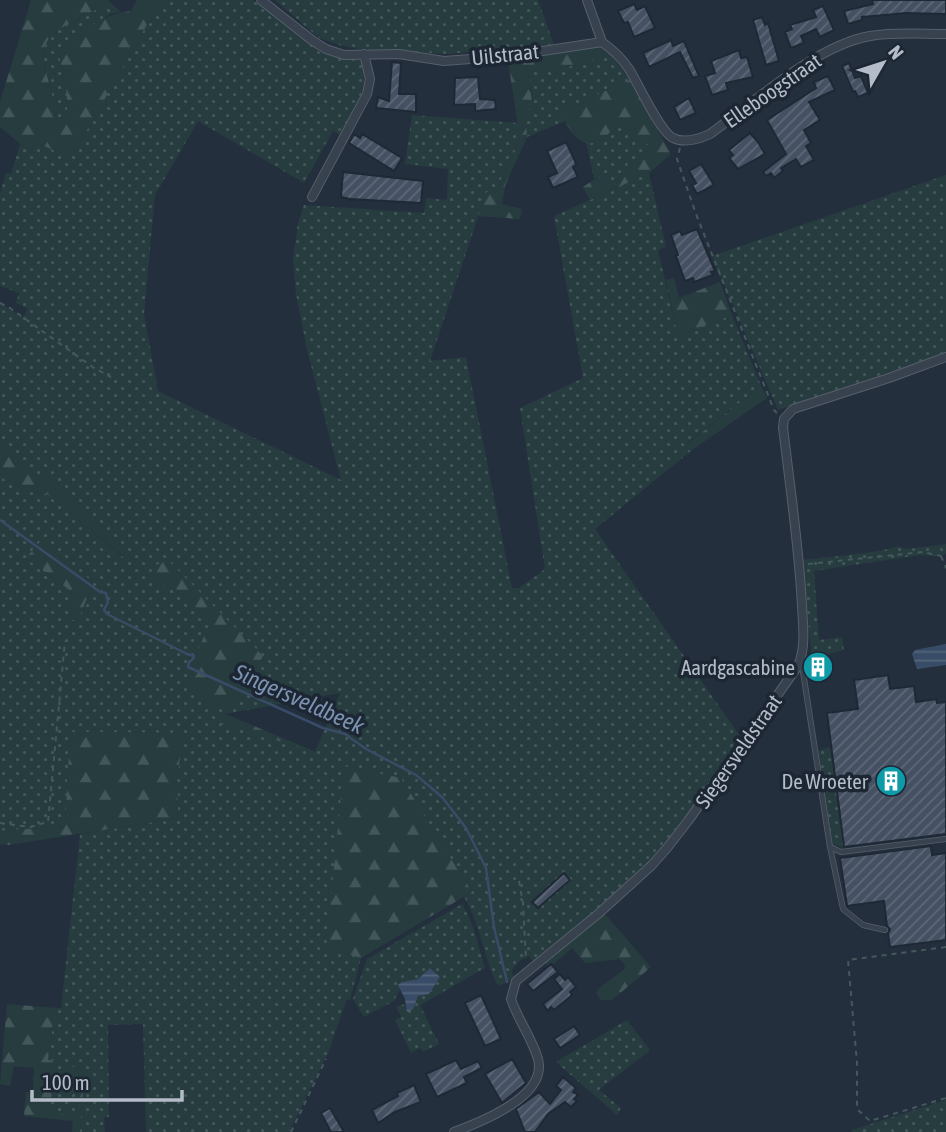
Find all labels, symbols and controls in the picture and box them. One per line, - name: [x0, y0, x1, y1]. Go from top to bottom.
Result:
- north arrow: [848, 28, 918, 98]
- street label: Uilstraat: [470, 39, 540, 69]
- text: N: [884, 41, 908, 64]
- street label: Elleboogstraat: [719, 48, 825, 132]
- building icon: Aardgascabine: [801, 650, 835, 684]
- place label: Aardgascabine: [681, 655, 795, 679]
- water label: Singersveldbeek: [229, 658, 369, 740]
- street label: Siegersveldstraat: [690, 690, 786, 812]
- building icon: De Wroeter: [874, 764, 908, 798]
- place label: De Wroeter: [781, 769, 869, 793]
- scale bar: [32, 1058, 182, 1102]
- text: 100 m: [42, 1070, 90, 1094]

